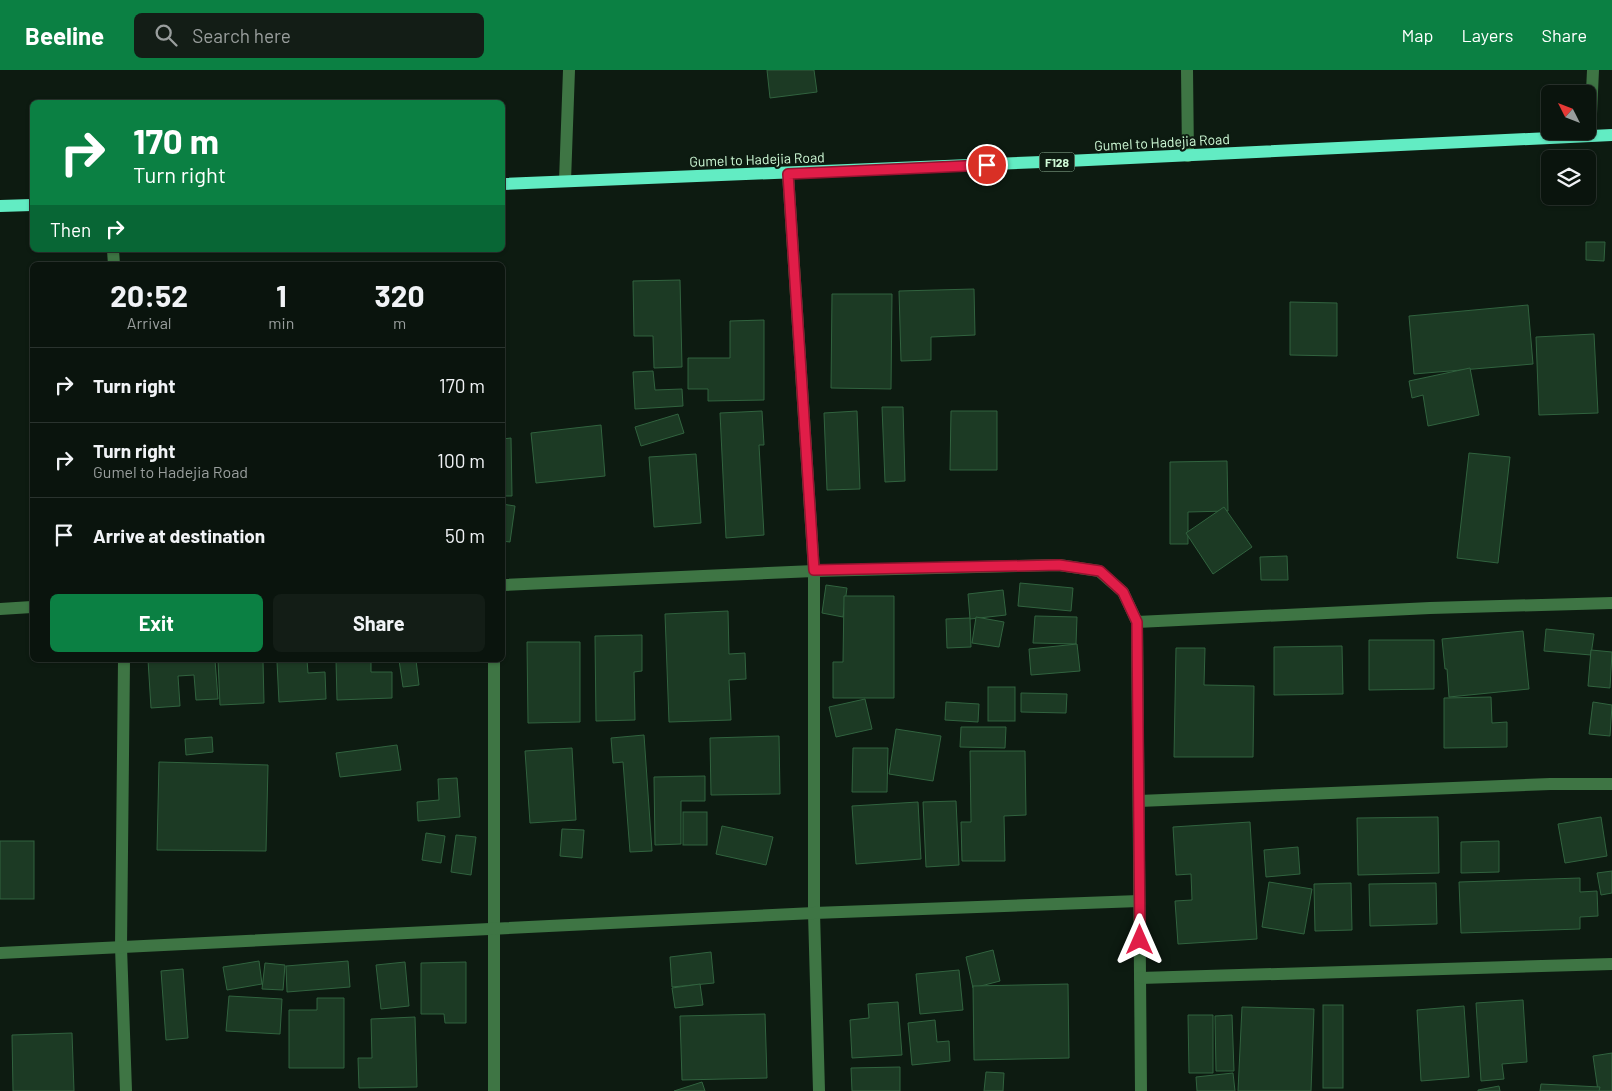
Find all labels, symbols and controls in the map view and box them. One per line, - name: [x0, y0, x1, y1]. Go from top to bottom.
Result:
- search box: [134, 13, 484, 58]
- text: Beeline: [25, 21, 104, 50]
- icon: search: [152, 21, 180, 49]
- text: Search here: [192, 24, 291, 47]
- text: Map: [1401, 24, 1433, 46]
- text: Layers: [1461, 24, 1514, 46]
- text: Share: [1542, 24, 1587, 46]
- north arrow: [1541, 85, 1596, 140]
- map controls: [1541, 85, 1596, 205]
- text: 170 m: [133, 119, 219, 161]
- icon: right: [50, 120, 115, 185]
- street label: Gumel to Hadejia Road: [1094, 130, 1230, 154]
- pin: [966, 144, 1008, 186]
- street label: Gumel to Hadejia Road: [689, 148, 825, 170]
- button: layers: [1541, 150, 1596, 205]
- icon: arrive: [973, 151, 1001, 179]
- road number: F128: [1040, 152, 1074, 171]
- text: Turn right: [133, 161, 226, 187]
- icon: right: [101, 215, 129, 243]
- text: Then: [50, 218, 91, 241]
- text: 20:52: [110, 277, 188, 313]
- text: 1: [276, 277, 287, 313]
- text: 320: [375, 277, 425, 313]
- text: Arrival: [127, 313, 172, 332]
- text: min: [268, 313, 294, 332]
- text: m: [393, 313, 406, 332]
- icon: right: [50, 371, 78, 399]
- text: Turn right: [93, 374, 175, 397]
- text: 170 m: [439, 374, 485, 397]
- text: Turn right: [93, 439, 175, 462]
- icon: right: [50, 446, 78, 474]
- text: 100 m: [437, 449, 485, 472]
- text: Gumel to Hadejia Road: [93, 462, 248, 481]
- icon: arrive: [50, 521, 78, 549]
- text: Arrive at destination: [93, 524, 265, 547]
- text: 50 m: [445, 524, 485, 547]
- button: Exit: [50, 594, 263, 652]
- button: Share: [273, 594, 485, 652]
- position arrow: [1113, 913, 1165, 965]

